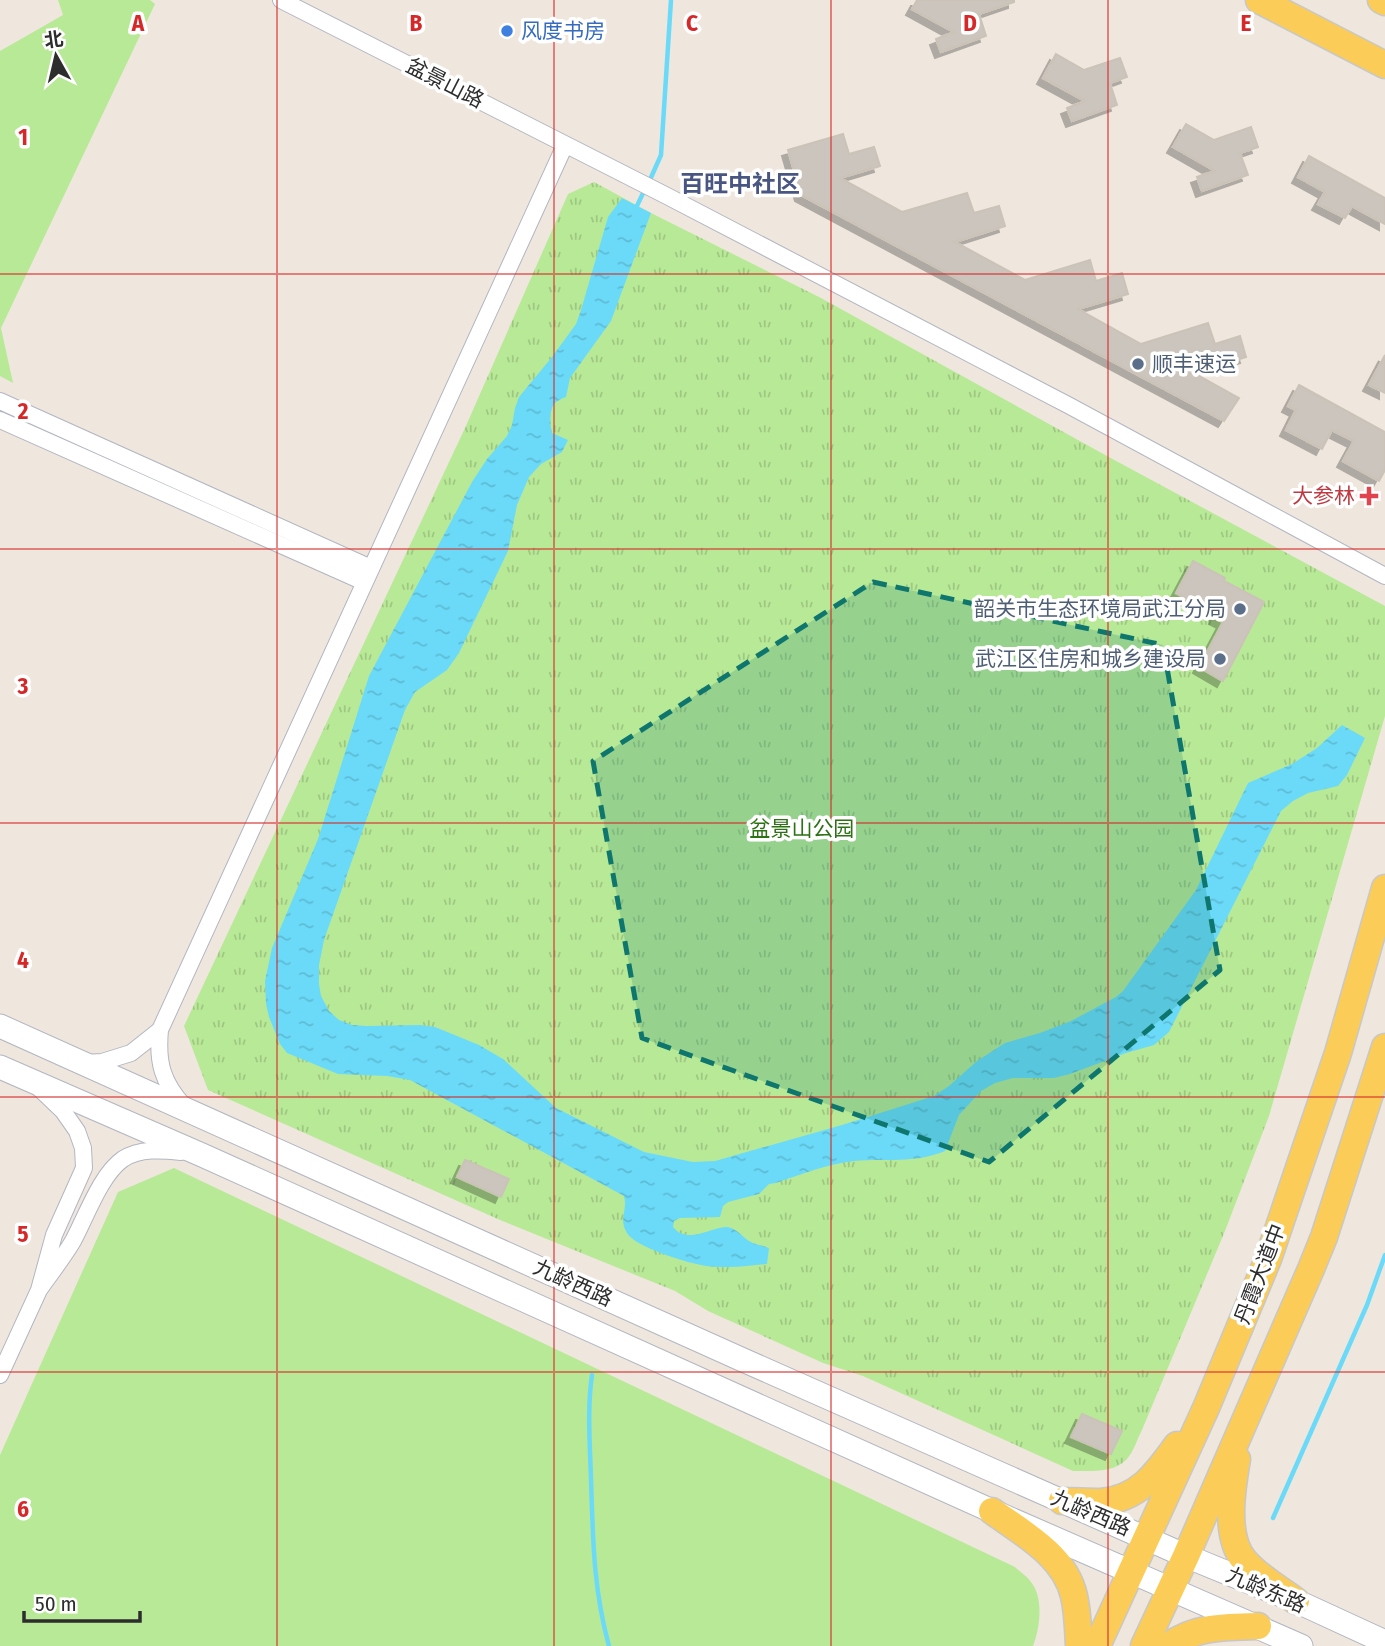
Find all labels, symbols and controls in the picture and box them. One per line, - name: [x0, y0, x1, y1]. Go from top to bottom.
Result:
- text: A: [131, 9, 145, 37]
- text: B: [410, 9, 423, 37]
- text: C: [686, 9, 698, 37]
- text: D: [963, 9, 977, 37]
- text: E: [1241, 9, 1252, 37]
- place label: 风度书房: [521, 18, 605, 44]
- north arrow: [21, 21, 91, 91]
- marker: 风度书房: [499, 23, 515, 39]
- text: 北: [43, 27, 65, 52]
- street label: 盆景山路: [402, 52, 488, 114]
- text: 1: [18, 123, 28, 151]
- district label: 百旺中社区: [680, 170, 800, 198]
- place label: 顺丰速运: [1152, 351, 1236, 377]
- marker: 顺丰速运: [1130, 356, 1146, 372]
- text: 2: [17, 397, 29, 425]
- place label: 大参林: [1292, 483, 1355, 509]
- marker: 大参林: [1361, 488, 1377, 504]
- place label: 韶关市生态环境局武江分局: [974, 596, 1226, 622]
- marker: 韶关市生态环境局武江分局: [1232, 601, 1248, 617]
- place label: 武江区住房和城乡建设局: [975, 646, 1206, 672]
- marker: 武江区住房和城乡建设局: [1212, 651, 1228, 667]
- text: 3: [17, 672, 29, 700]
- park label: 盆景山公园: [750, 816, 855, 842]
- text: 4: [17, 946, 29, 974]
- text: 5: [17, 1220, 29, 1248]
- street label: 丹霞大道中: [1229, 1220, 1291, 1328]
- street label: 九龄西路: [529, 1254, 617, 1312]
- street label: 九龄西路: [1047, 1485, 1135, 1541]
- text: 6: [17, 1495, 29, 1523]
- street label: 九龄东路: [1222, 1562, 1310, 1618]
- scale bar: [24, 1580, 140, 1624]
- text: 50 m: [35, 1591, 77, 1617]

